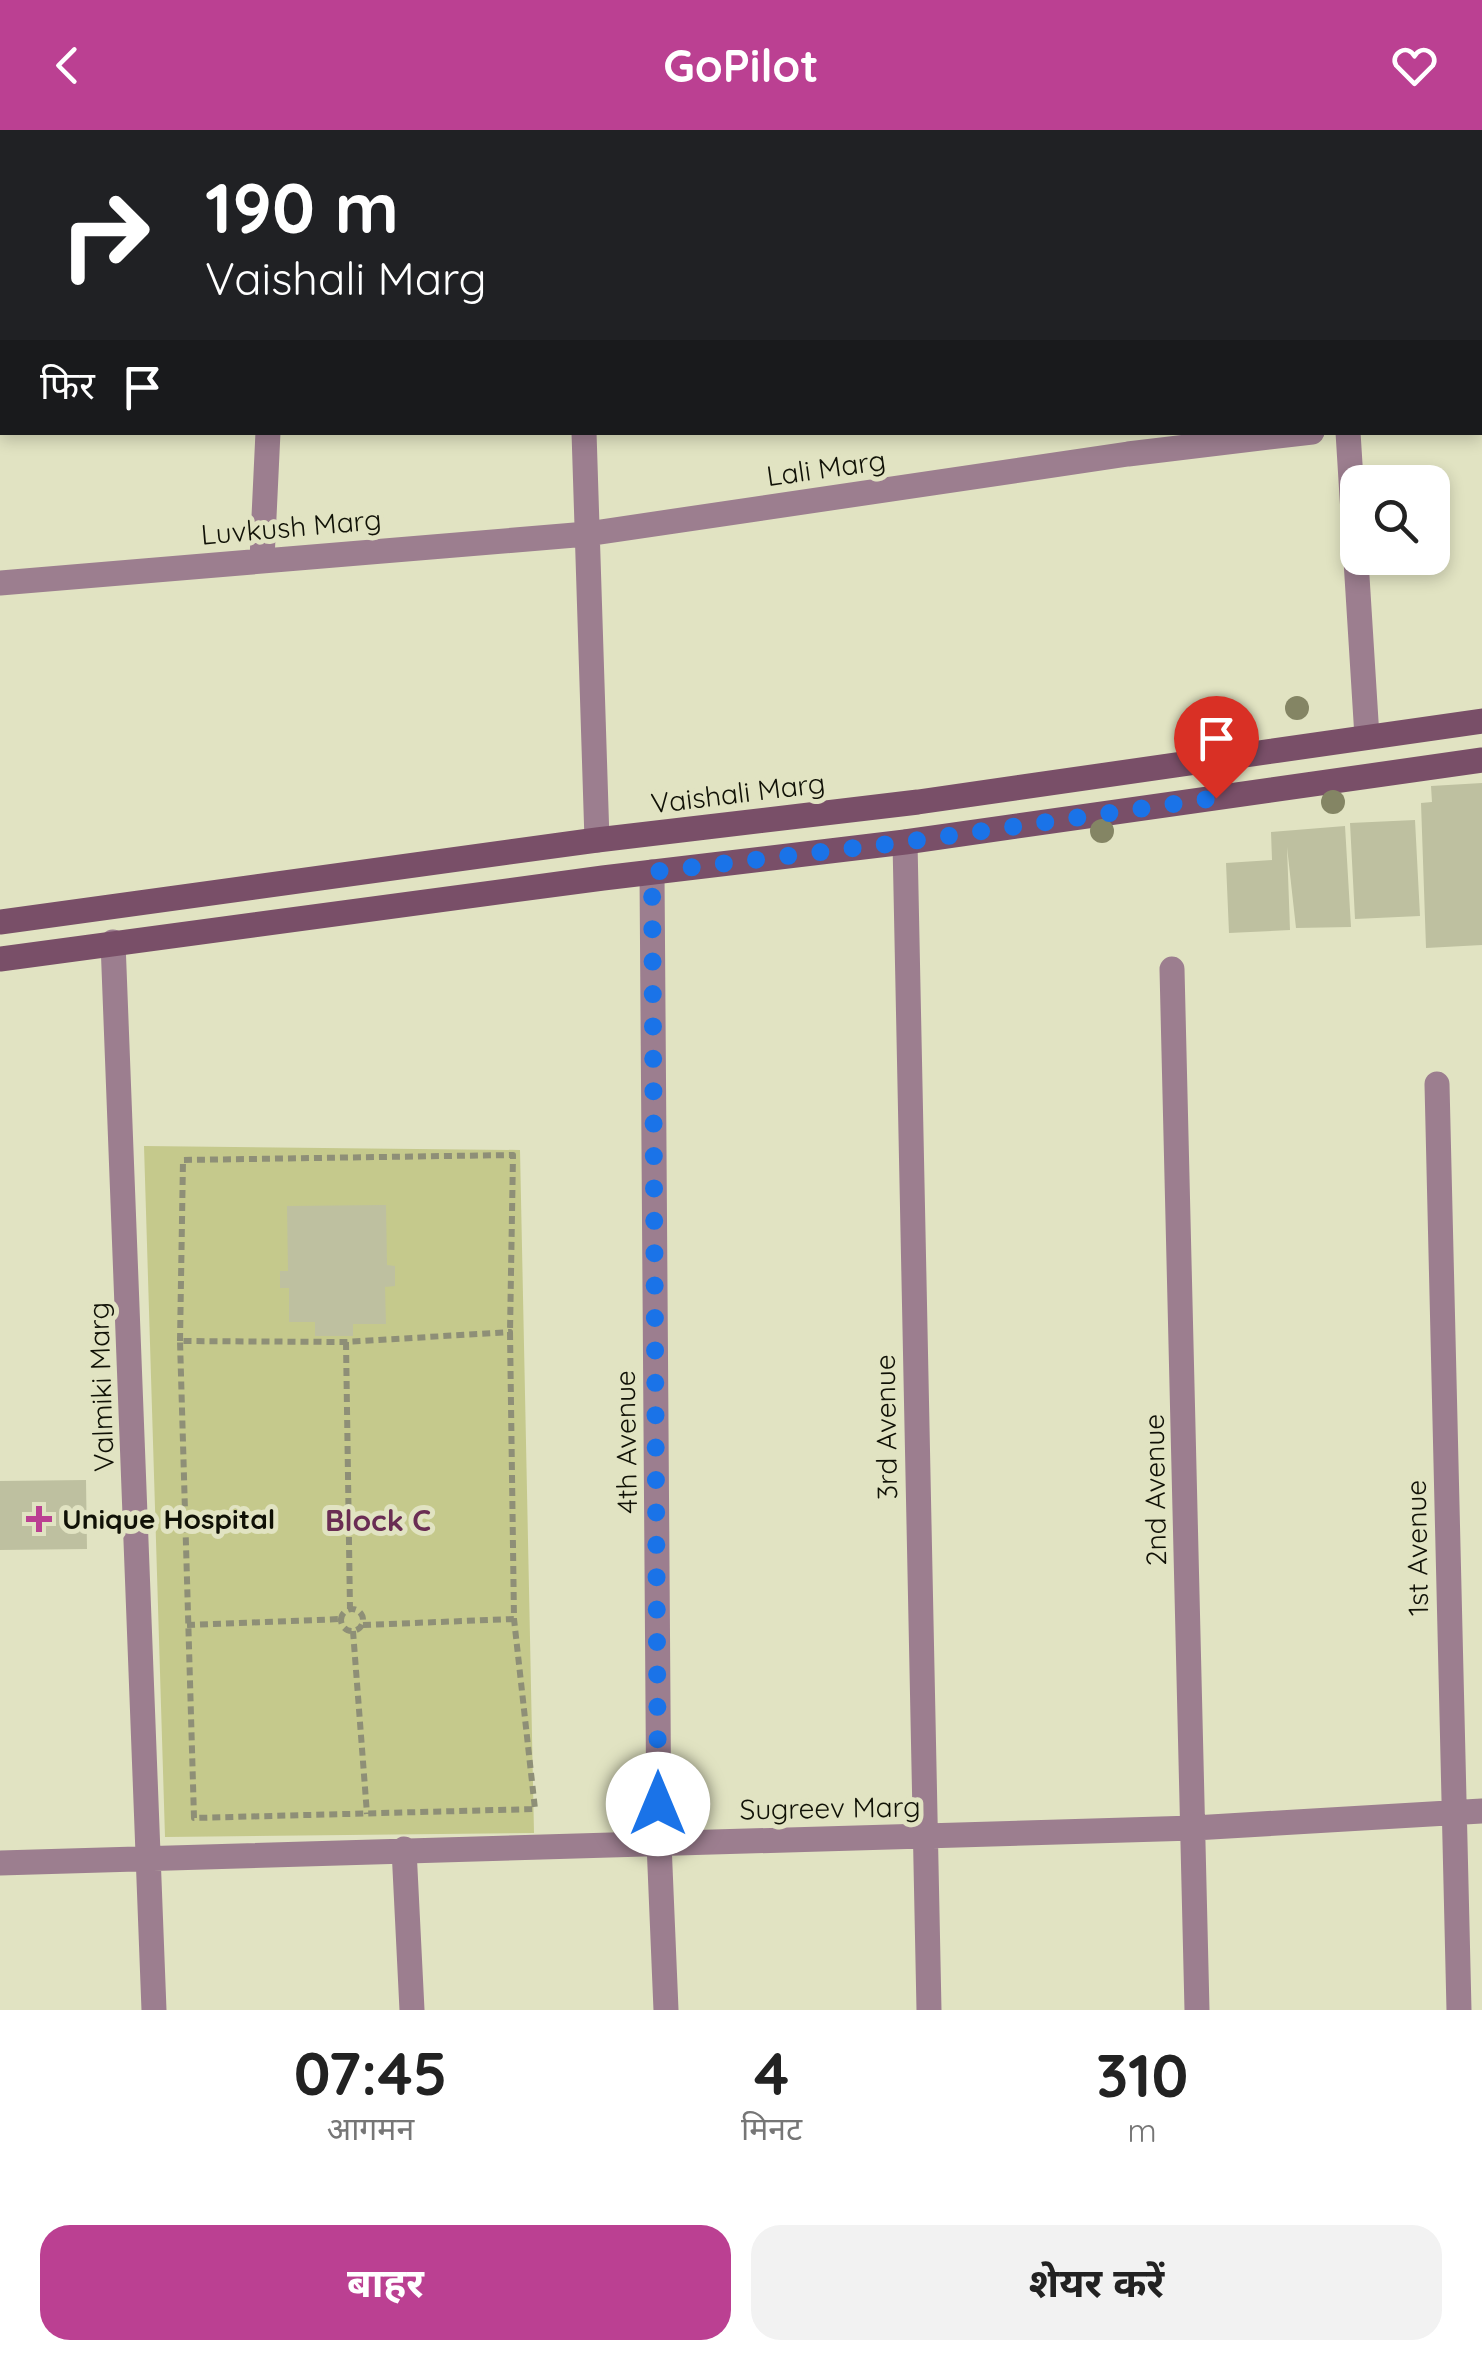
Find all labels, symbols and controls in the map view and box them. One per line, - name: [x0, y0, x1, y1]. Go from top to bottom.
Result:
- text: GoPilot: [663, 37, 819, 93]
- icon: back: [40, 38, 95, 93]
- icon: heart: [1387, 38, 1442, 93]
- text: 190 m: [205, 163, 399, 251]
- icon: right: [40, 170, 170, 300]
- text: Vaishali Marg: [205, 250, 487, 306]
- icon: arrive: [115, 360, 170, 415]
- text: फिर: [40, 361, 95, 409]
- street label: Lali Marg: [764, 442, 888, 493]
- map controls: [1340, 465, 1450, 575]
- button: search: [1340, 465, 1450, 575]
- street label: Luvkush Marg: [199, 501, 383, 552]
- pin: [1174, 696, 1259, 799]
- icon: arrive: [1189, 711, 1244, 766]
- street label: Vaishali Marg: [649, 764, 827, 821]
- street label: Valmiki Marg: [80, 1302, 121, 1472]
- street label: 3rd Avenue: [867, 1354, 904, 1500]
- street label: 4th Avenue: [607, 1370, 644, 1514]
- street label: 2nd Avenue: [1136, 1414, 1173, 1566]
- street label: 1st Avenue: [1398, 1480, 1435, 1616]
- place label: Unique Hospital: [62, 1501, 275, 1536]
- district label: Block C: [325, 1501, 431, 1539]
- marker: Unique Hospital: [26, 1506, 52, 1532]
- position arrow: [606, 1752, 710, 1856]
- street label: Sugreev Marg: [739, 1788, 921, 1827]
- text: 07:45: [294, 2035, 447, 2110]
- text: 4: [754, 2035, 789, 2110]
- text: 310: [1096, 2037, 1188, 2112]
- text: आगमन: [327, 2108, 414, 2148]
- text: मिनट: [741, 2108, 802, 2148]
- text: m: [1128, 2110, 1157, 2150]
- button: बाहर: [40, 2225, 731, 2340]
- button: शेयर करें: [751, 2225, 1442, 2340]

